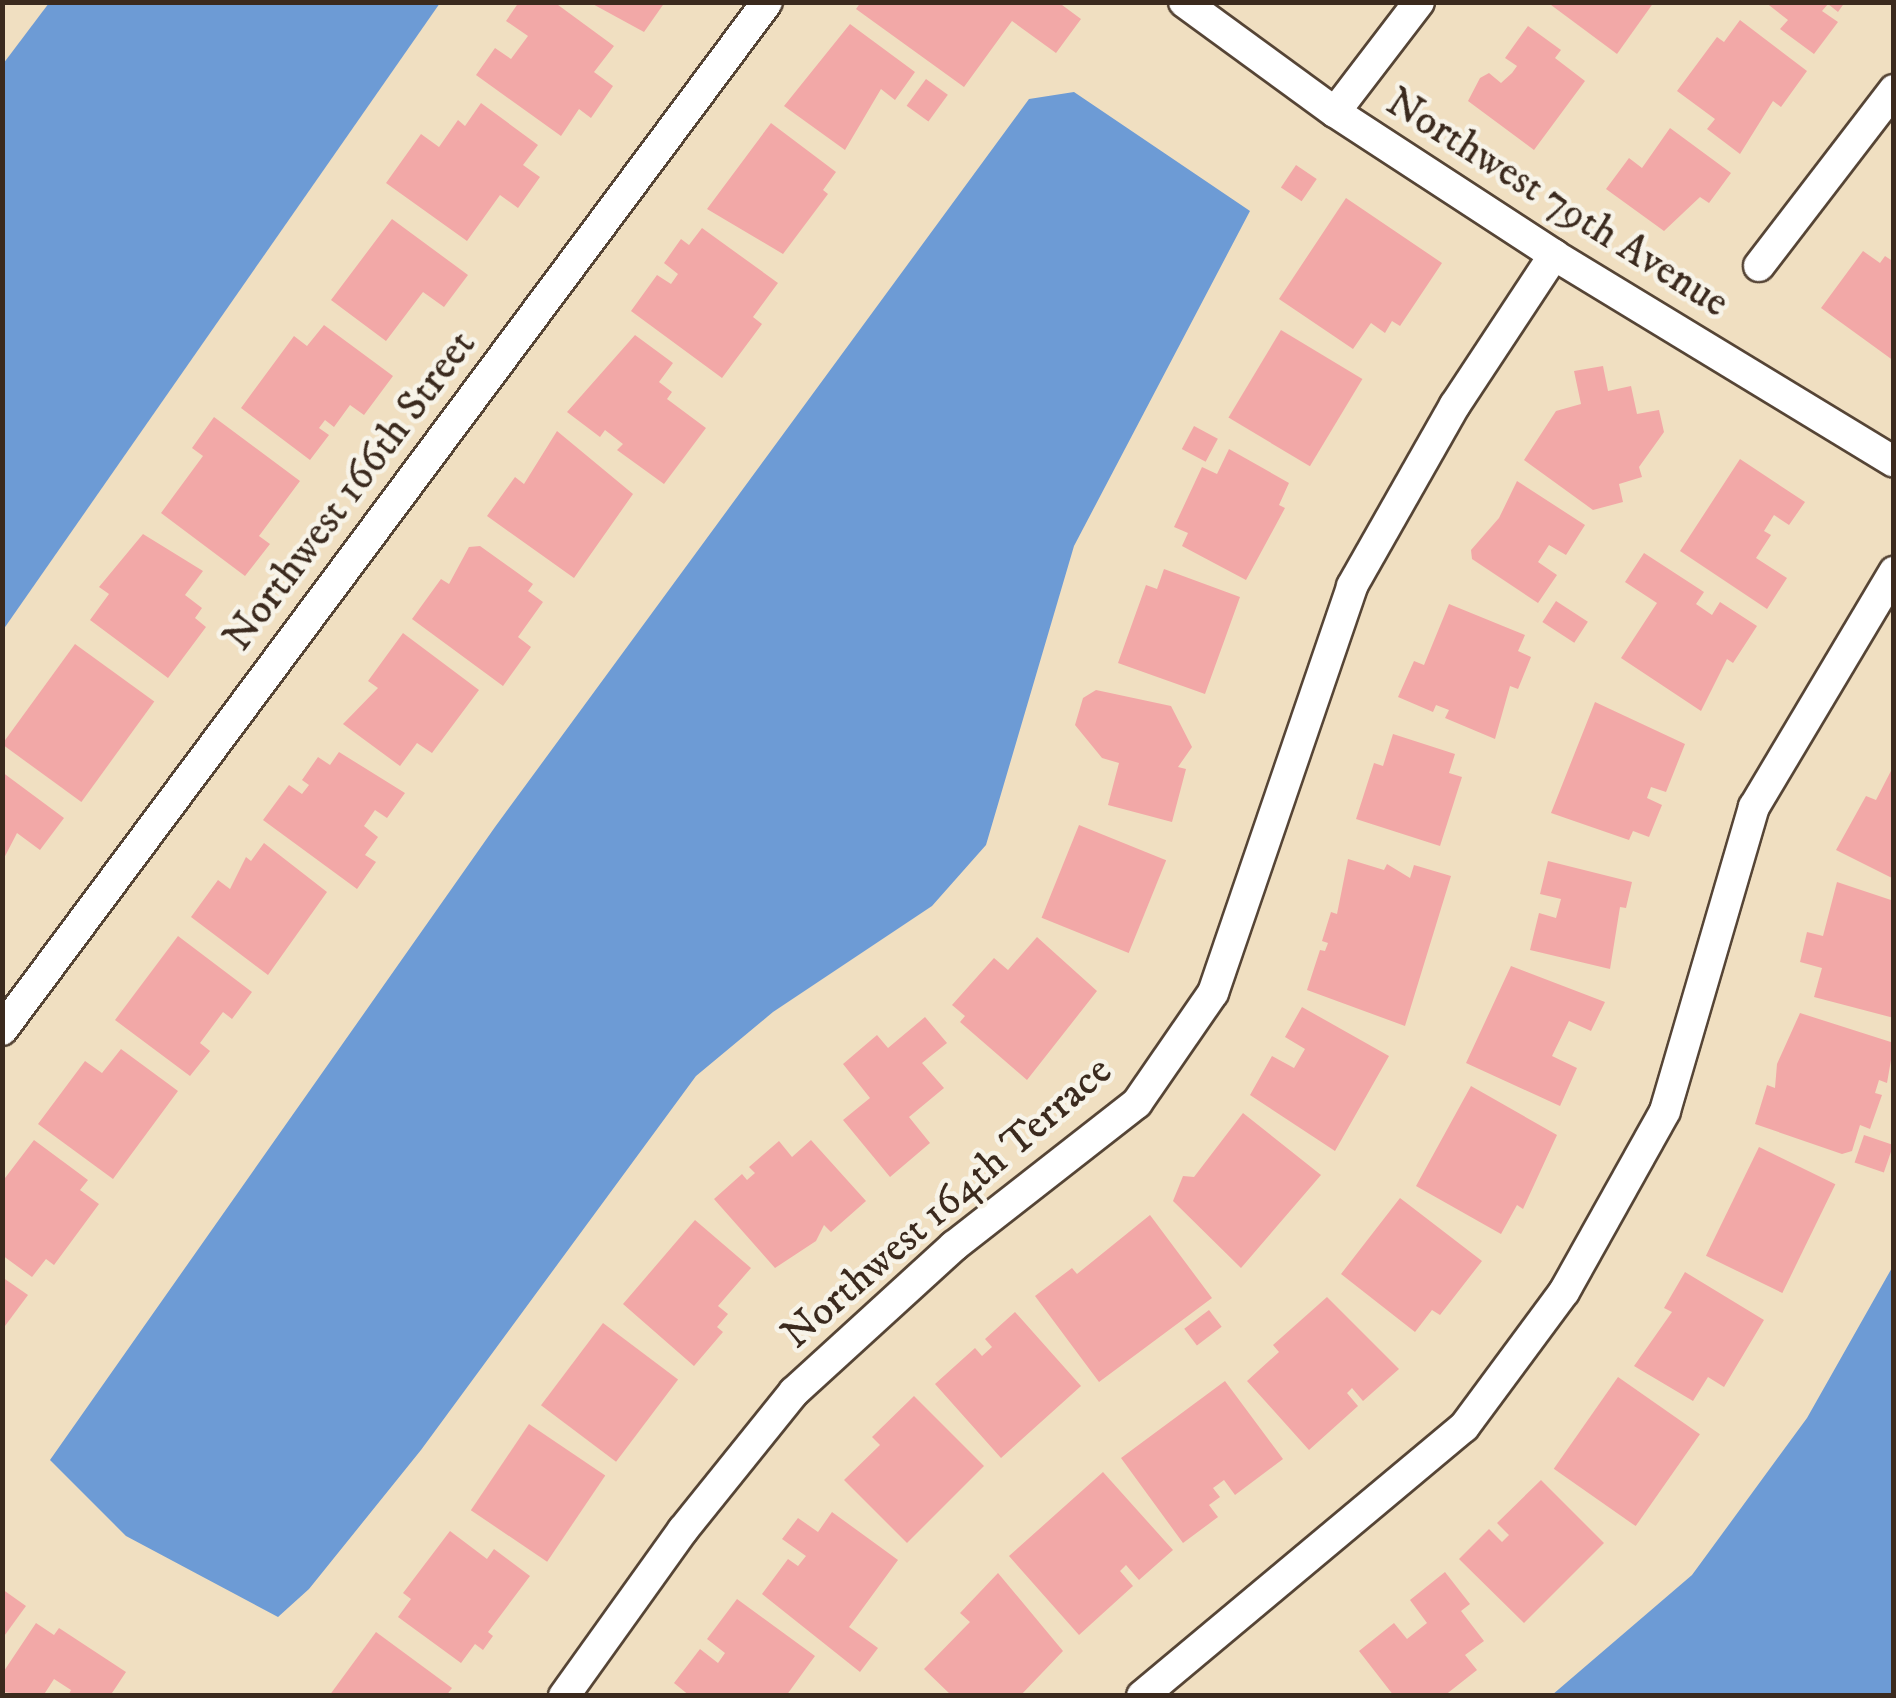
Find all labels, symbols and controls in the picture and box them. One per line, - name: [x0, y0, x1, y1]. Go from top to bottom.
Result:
- street label: Northwest 79th Avenue: [1377, 77, 1737, 329]
- street label: Northwest 166th Street: [213, 321, 487, 661]
- street label: Northwest 164th Terrace: [772, 1046, 1122, 1360]

